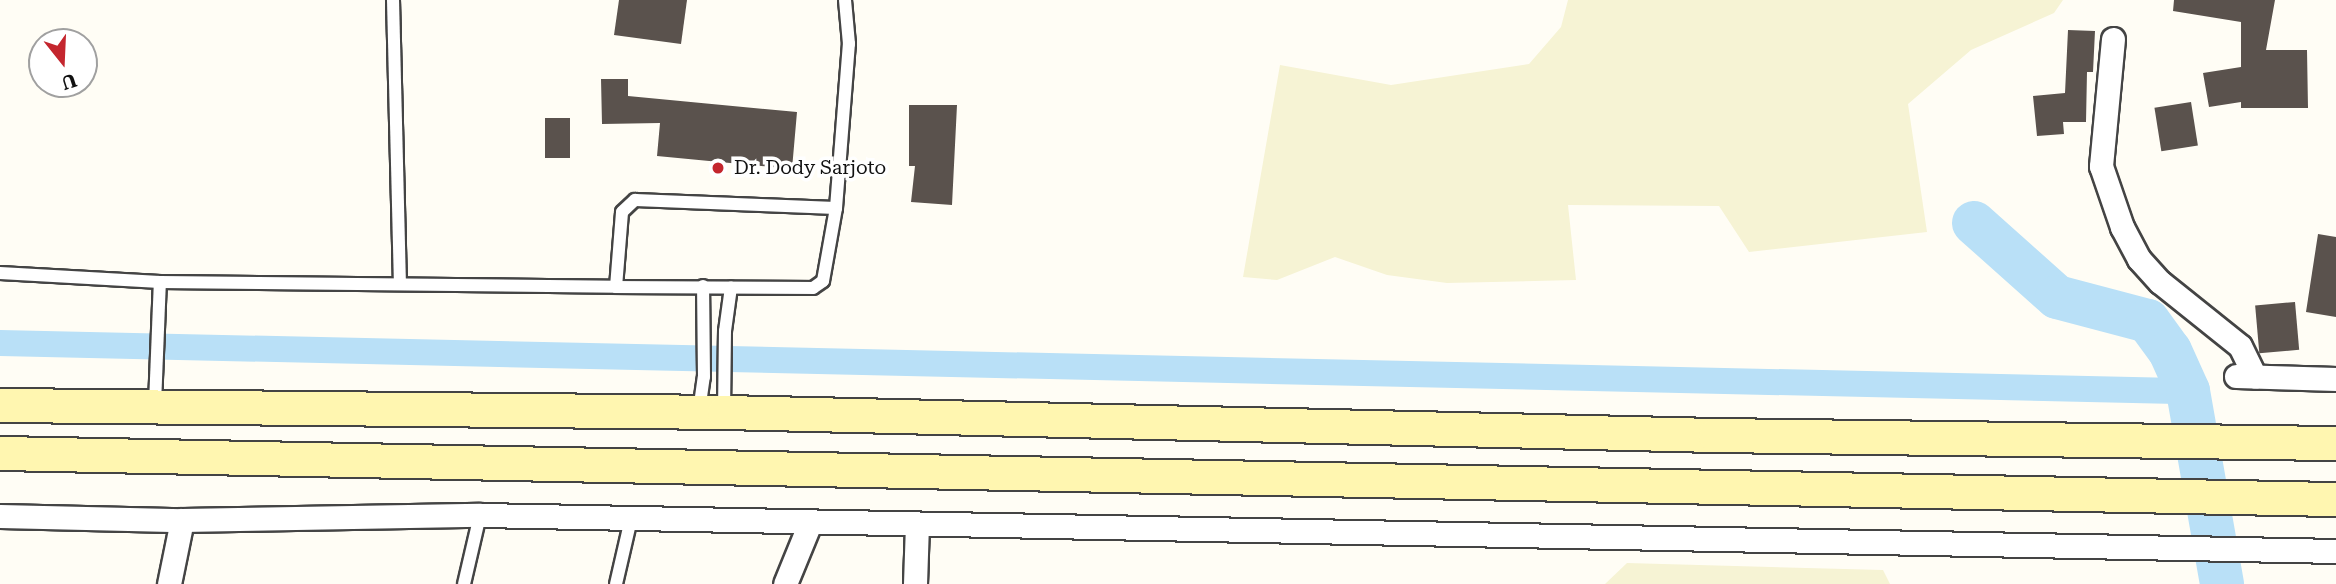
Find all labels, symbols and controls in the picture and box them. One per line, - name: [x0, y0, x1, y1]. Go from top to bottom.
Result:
- north arrow: [28, 28, 98, 98]
- text: U: [59, 68, 80, 95]
- place label: Dr. Dody Sarjoto: [734, 157, 886, 179]
- marker: Dr. Dody Sarjoto: [708, 158, 728, 178]

